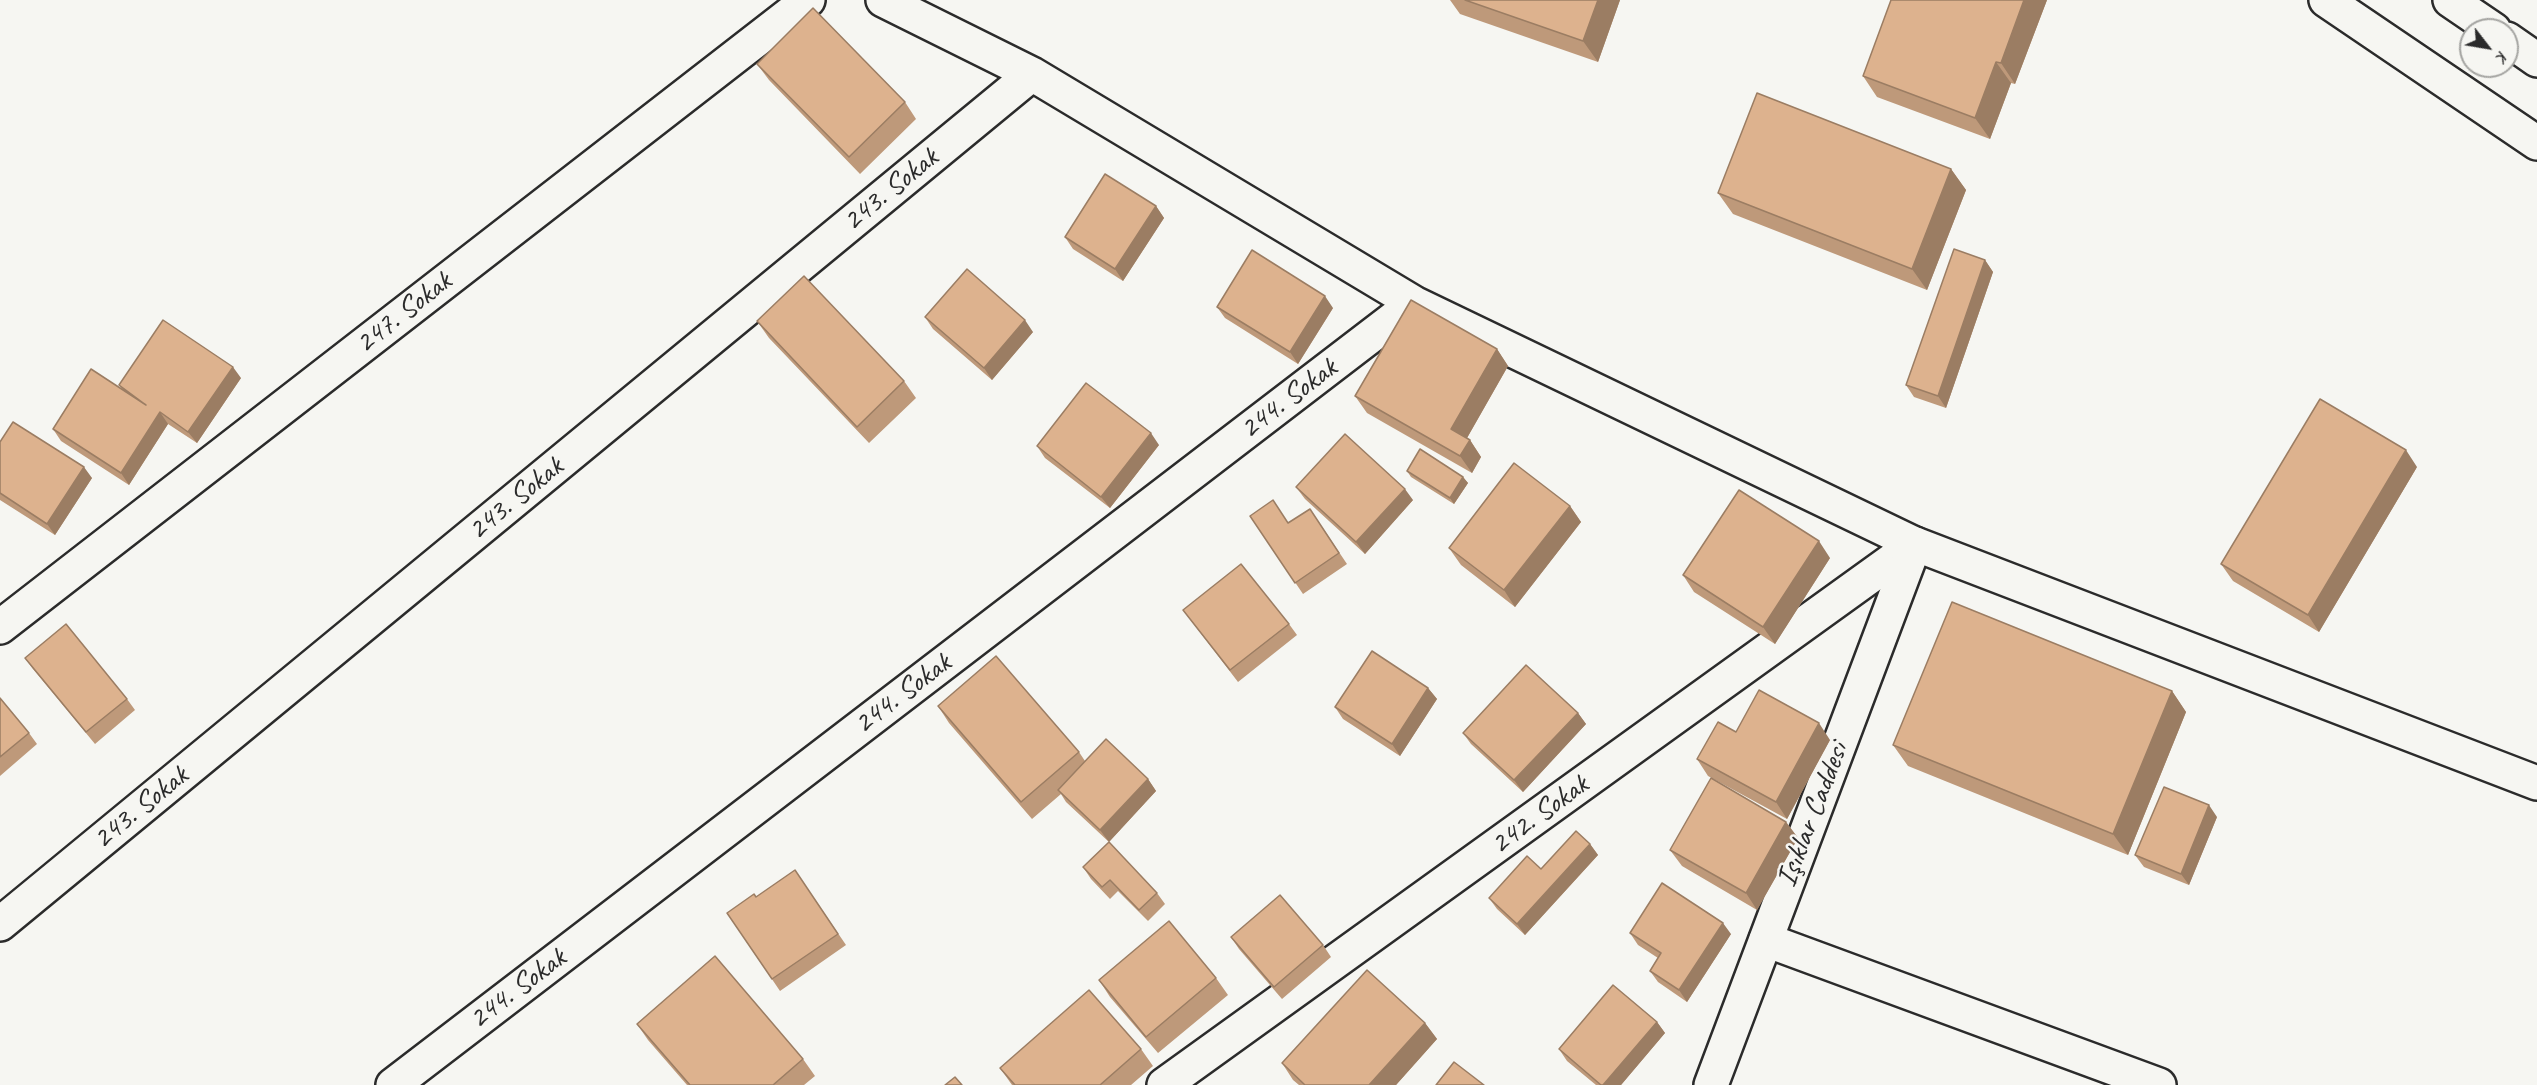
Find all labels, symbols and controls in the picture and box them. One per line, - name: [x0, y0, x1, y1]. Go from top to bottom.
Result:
- north arrow: [2459, 18, 2519, 78]
- text: K: [2492, 48, 2513, 65]
- street label: 243. Sokak: [836, 141, 946, 239]
- street label: 247. Sokak: [349, 264, 459, 362]
- street label: 244. Sokak: [1233, 351, 1345, 447]
- street label: 243. Sokak: [461, 450, 571, 548]
- street label: 244. Sokak: [847, 646, 959, 742]
- street label: Işıklar Caddesi: [1769, 738, 1857, 892]
- street label: 243. Sokak: [86, 759, 196, 857]
- street label: 242. Sokak: [1484, 767, 1596, 863]
- street label: 244. Sokak: [462, 941, 574, 1037]

